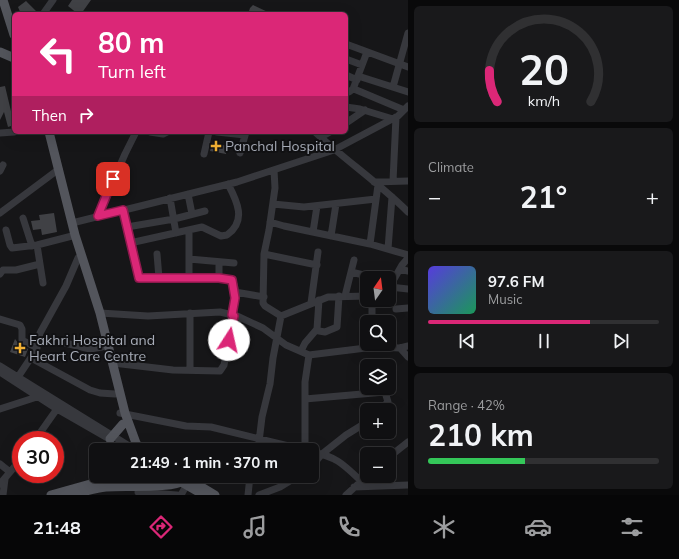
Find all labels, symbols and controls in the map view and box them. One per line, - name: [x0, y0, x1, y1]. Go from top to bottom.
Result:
- text: 80 m: [98, 25, 164, 60]
- icon: left: [32, 28, 84, 80]
- text: 20: [519, 43, 568, 95]
- text: Turn left: [98, 60, 166, 83]
- text: km/h: [527, 92, 560, 110]
- icon: right: [75, 104, 97, 126]
- text: Then: [32, 106, 67, 125]
- place label: Panchal Hospital: [225, 137, 335, 155]
- marker: Panchal Hospital: [210, 140, 222, 152]
- text: Climate: [428, 159, 474, 175]
- pin: [96, 162, 130, 196]
- icon: arrive: [102, 168, 124, 190]
- text: 21°: [520, 178, 567, 216]
- text: −: [428, 183, 441, 211]
- text: +: [646, 183, 659, 211]
- north arrow: [360, 271, 396, 307]
- map controls: [360, 271, 396, 483]
- text: 97.6 FM: [488, 272, 544, 291]
- text: Music: [488, 291, 523, 307]
- button: search: [360, 315, 396, 351]
- position arrow: [208, 319, 250, 361]
- icon: previous: [456, 330, 478, 352]
- icon: pause: [533, 330, 555, 352]
- icon: next: [610, 330, 632, 352]
- place label: Fakhri Hospital and Heart Care Centre: [29, 331, 155, 365]
- marker: Fakhri Hospital and Heart Care Centre: [14, 342, 26, 354]
- button: layers: [360, 359, 396, 395]
- text: Range · 42%: [428, 397, 505, 413]
- button: +: [360, 403, 396, 439]
- text: 210 km: [428, 416, 534, 454]
- speed limit sign: 30: [12, 431, 64, 483]
- button: −: [360, 447, 396, 483]
- text: 21:49 · 1 min · 370 m: [130, 453, 278, 472]
- icon: directions: [147, 513, 175, 541]
- icon: music: [241, 513, 269, 541]
- icon: phone: [335, 513, 363, 541]
- icon: climate: [430, 513, 458, 541]
- icon: car: [524, 513, 552, 541]
- icon: filters: [618, 513, 646, 541]
- text: 21:48: [33, 516, 81, 539]

